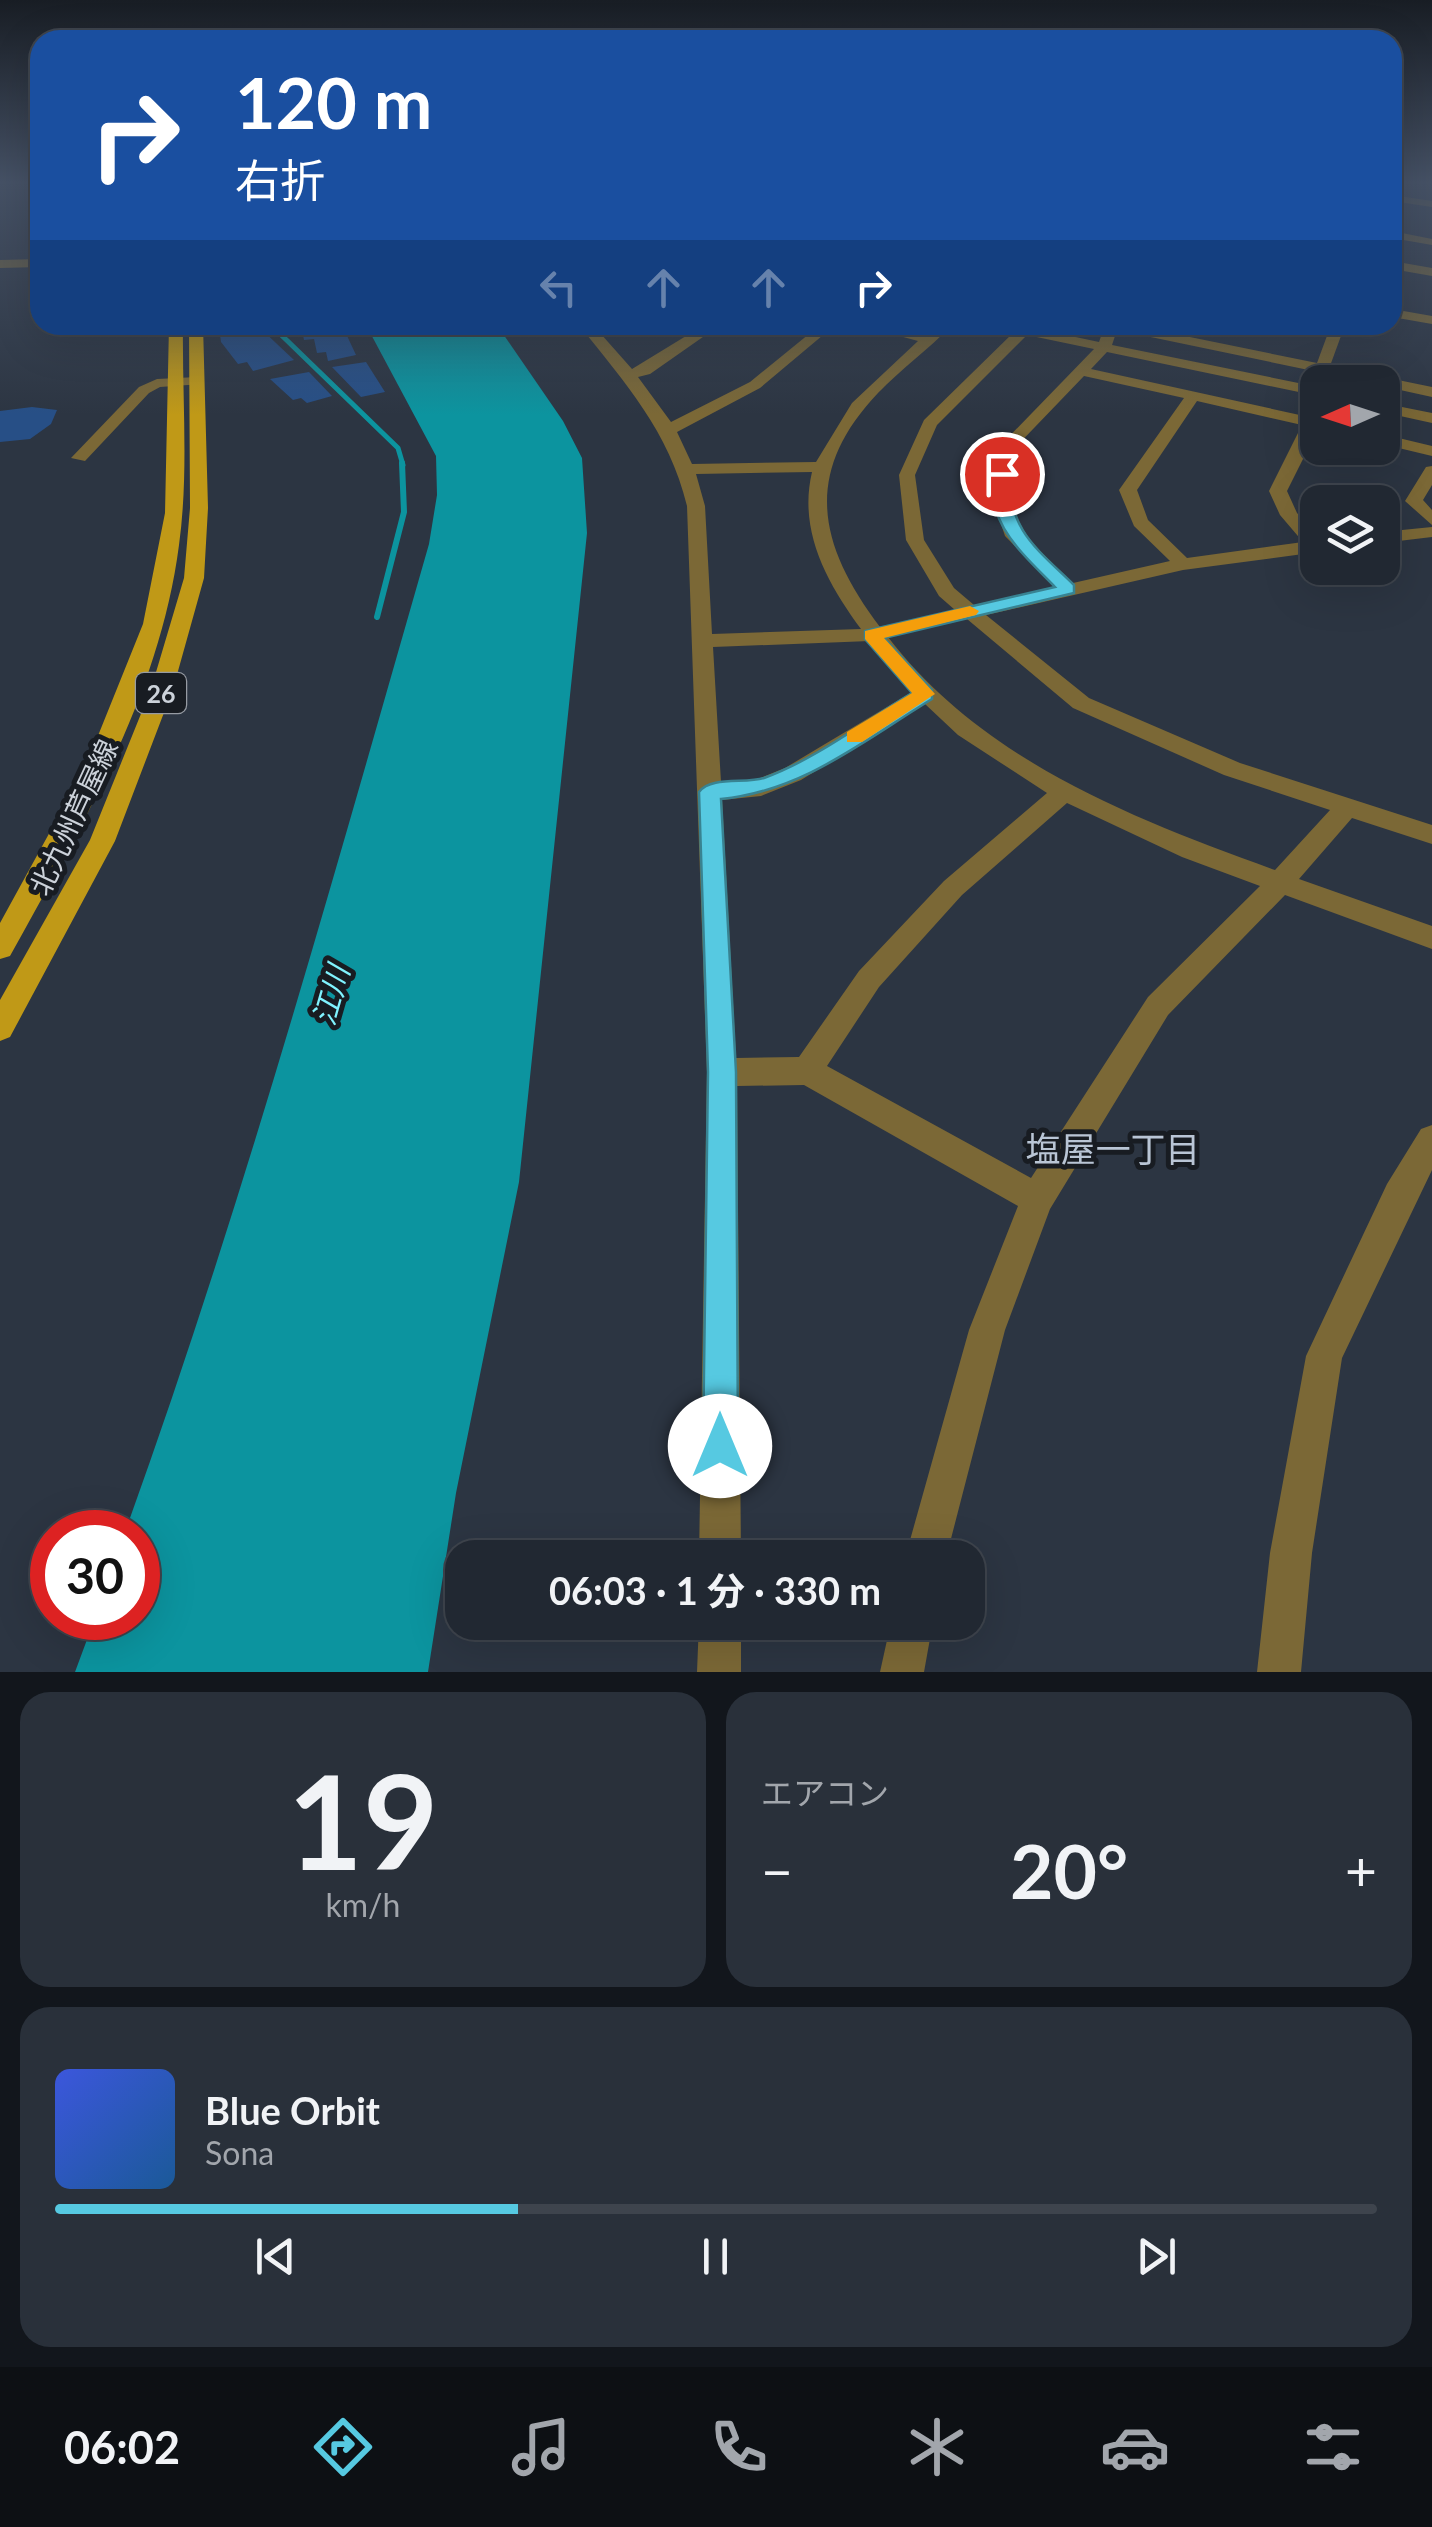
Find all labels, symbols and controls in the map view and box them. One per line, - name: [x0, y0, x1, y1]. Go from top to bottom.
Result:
- text: 120 m: [235, 60, 432, 144]
- icon: right: [70, 70, 200, 200]
- text: 右折: [235, 153, 325, 207]
- icon: left: [531, 260, 586, 315]
- icon: ahead: [636, 260, 691, 315]
- icon: ahead: [741, 260, 796, 315]
- icon: right: [846, 260, 901, 315]
- north arrow: [1300, 365, 1400, 465]
- map controls: [1300, 365, 1400, 585]
- pin: [960, 432, 1045, 517]
- icon: arrive: [975, 447, 1030, 502]
- button: layers: [1300, 485, 1400, 585]
- road number: 26: [136, 673, 186, 713]
- street label: 北九州芦屋線: [22, 734, 124, 900]
- water label: 江川: [304, 958, 356, 1029]
- district label: 塩屋一丁目: [1025, 1127, 1201, 1169]
- position arrow: [668, 1394, 772, 1498]
- speed limit sign: 30: [30, 1510, 160, 1640]
- text: 06:03 · 1 分 · 330 m: [549, 1567, 881, 1613]
- text: 19: [288, 1742, 438, 1898]
- text: エアコン: [761, 1773, 889, 1812]
- text: 20°: [1010, 1825, 1128, 1915]
- text: −: [761, 1837, 793, 1903]
- text: +: [1345, 1837, 1377, 1903]
- text: km/h: [326, 1885, 400, 1924]
- text: Blue Orbit: [205, 2087, 380, 2133]
- text: Sona: [205, 2133, 274, 2172]
- icon: previous: [248, 2229, 303, 2284]
- icon: pause: [688, 2229, 743, 2284]
- icon: next: [1129, 2229, 1184, 2284]
- icon: directions: [308, 2412, 378, 2482]
- icon: music: [506, 2412, 576, 2482]
- icon: phone: [704, 2412, 774, 2482]
- icon: climate: [902, 2412, 972, 2482]
- icon: car: [1100, 2412, 1170, 2482]
- icon: filters: [1298, 2412, 1368, 2482]
- text: 06:02: [64, 2420, 180, 2474]

